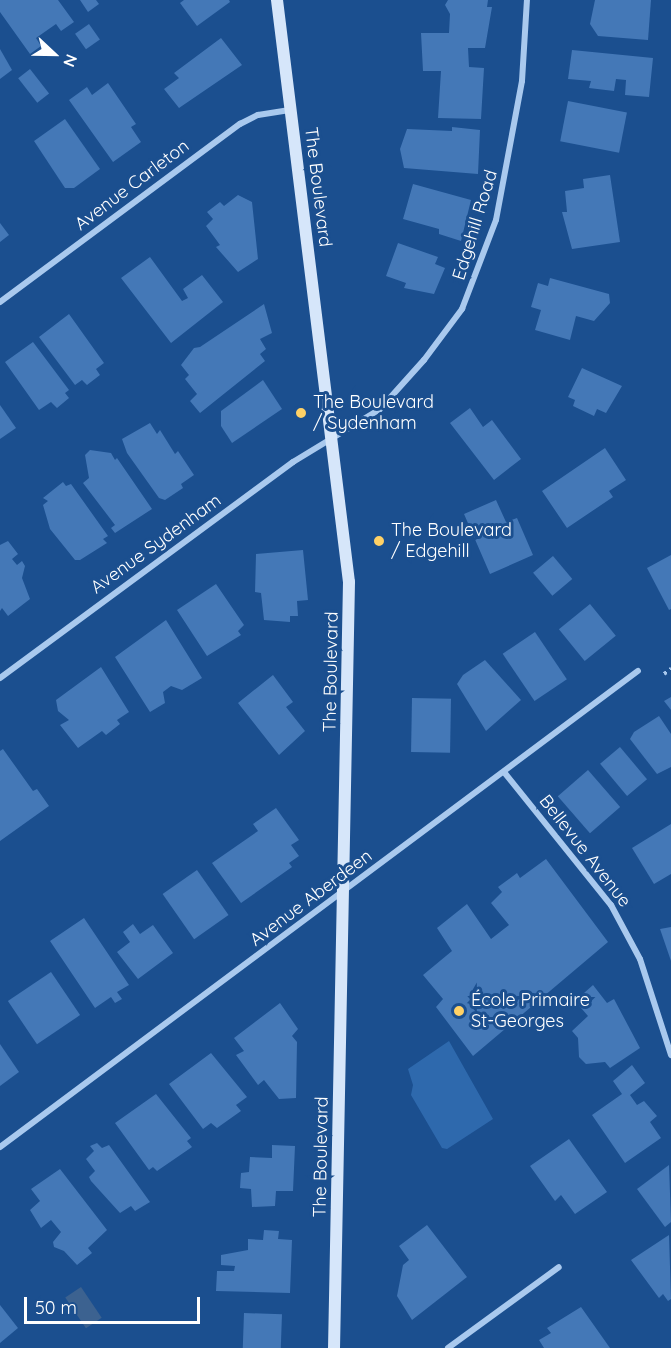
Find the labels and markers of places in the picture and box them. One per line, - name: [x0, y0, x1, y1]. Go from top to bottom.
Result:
- place label: The Boulevard / Sydenham: [313, 392, 434, 434]
- marker: The Boulevard / Sydenham: [294, 406, 308, 420]
- place label: The Boulevard / Edgehill: [391, 520, 512, 562]
- marker: The Boulevard / Edgehill: [372, 534, 386, 548]
- place label: École Primaire St-Georges: [471, 990, 590, 1032]
- marker: École Primaire St-Georges: [452, 1004, 466, 1018]

